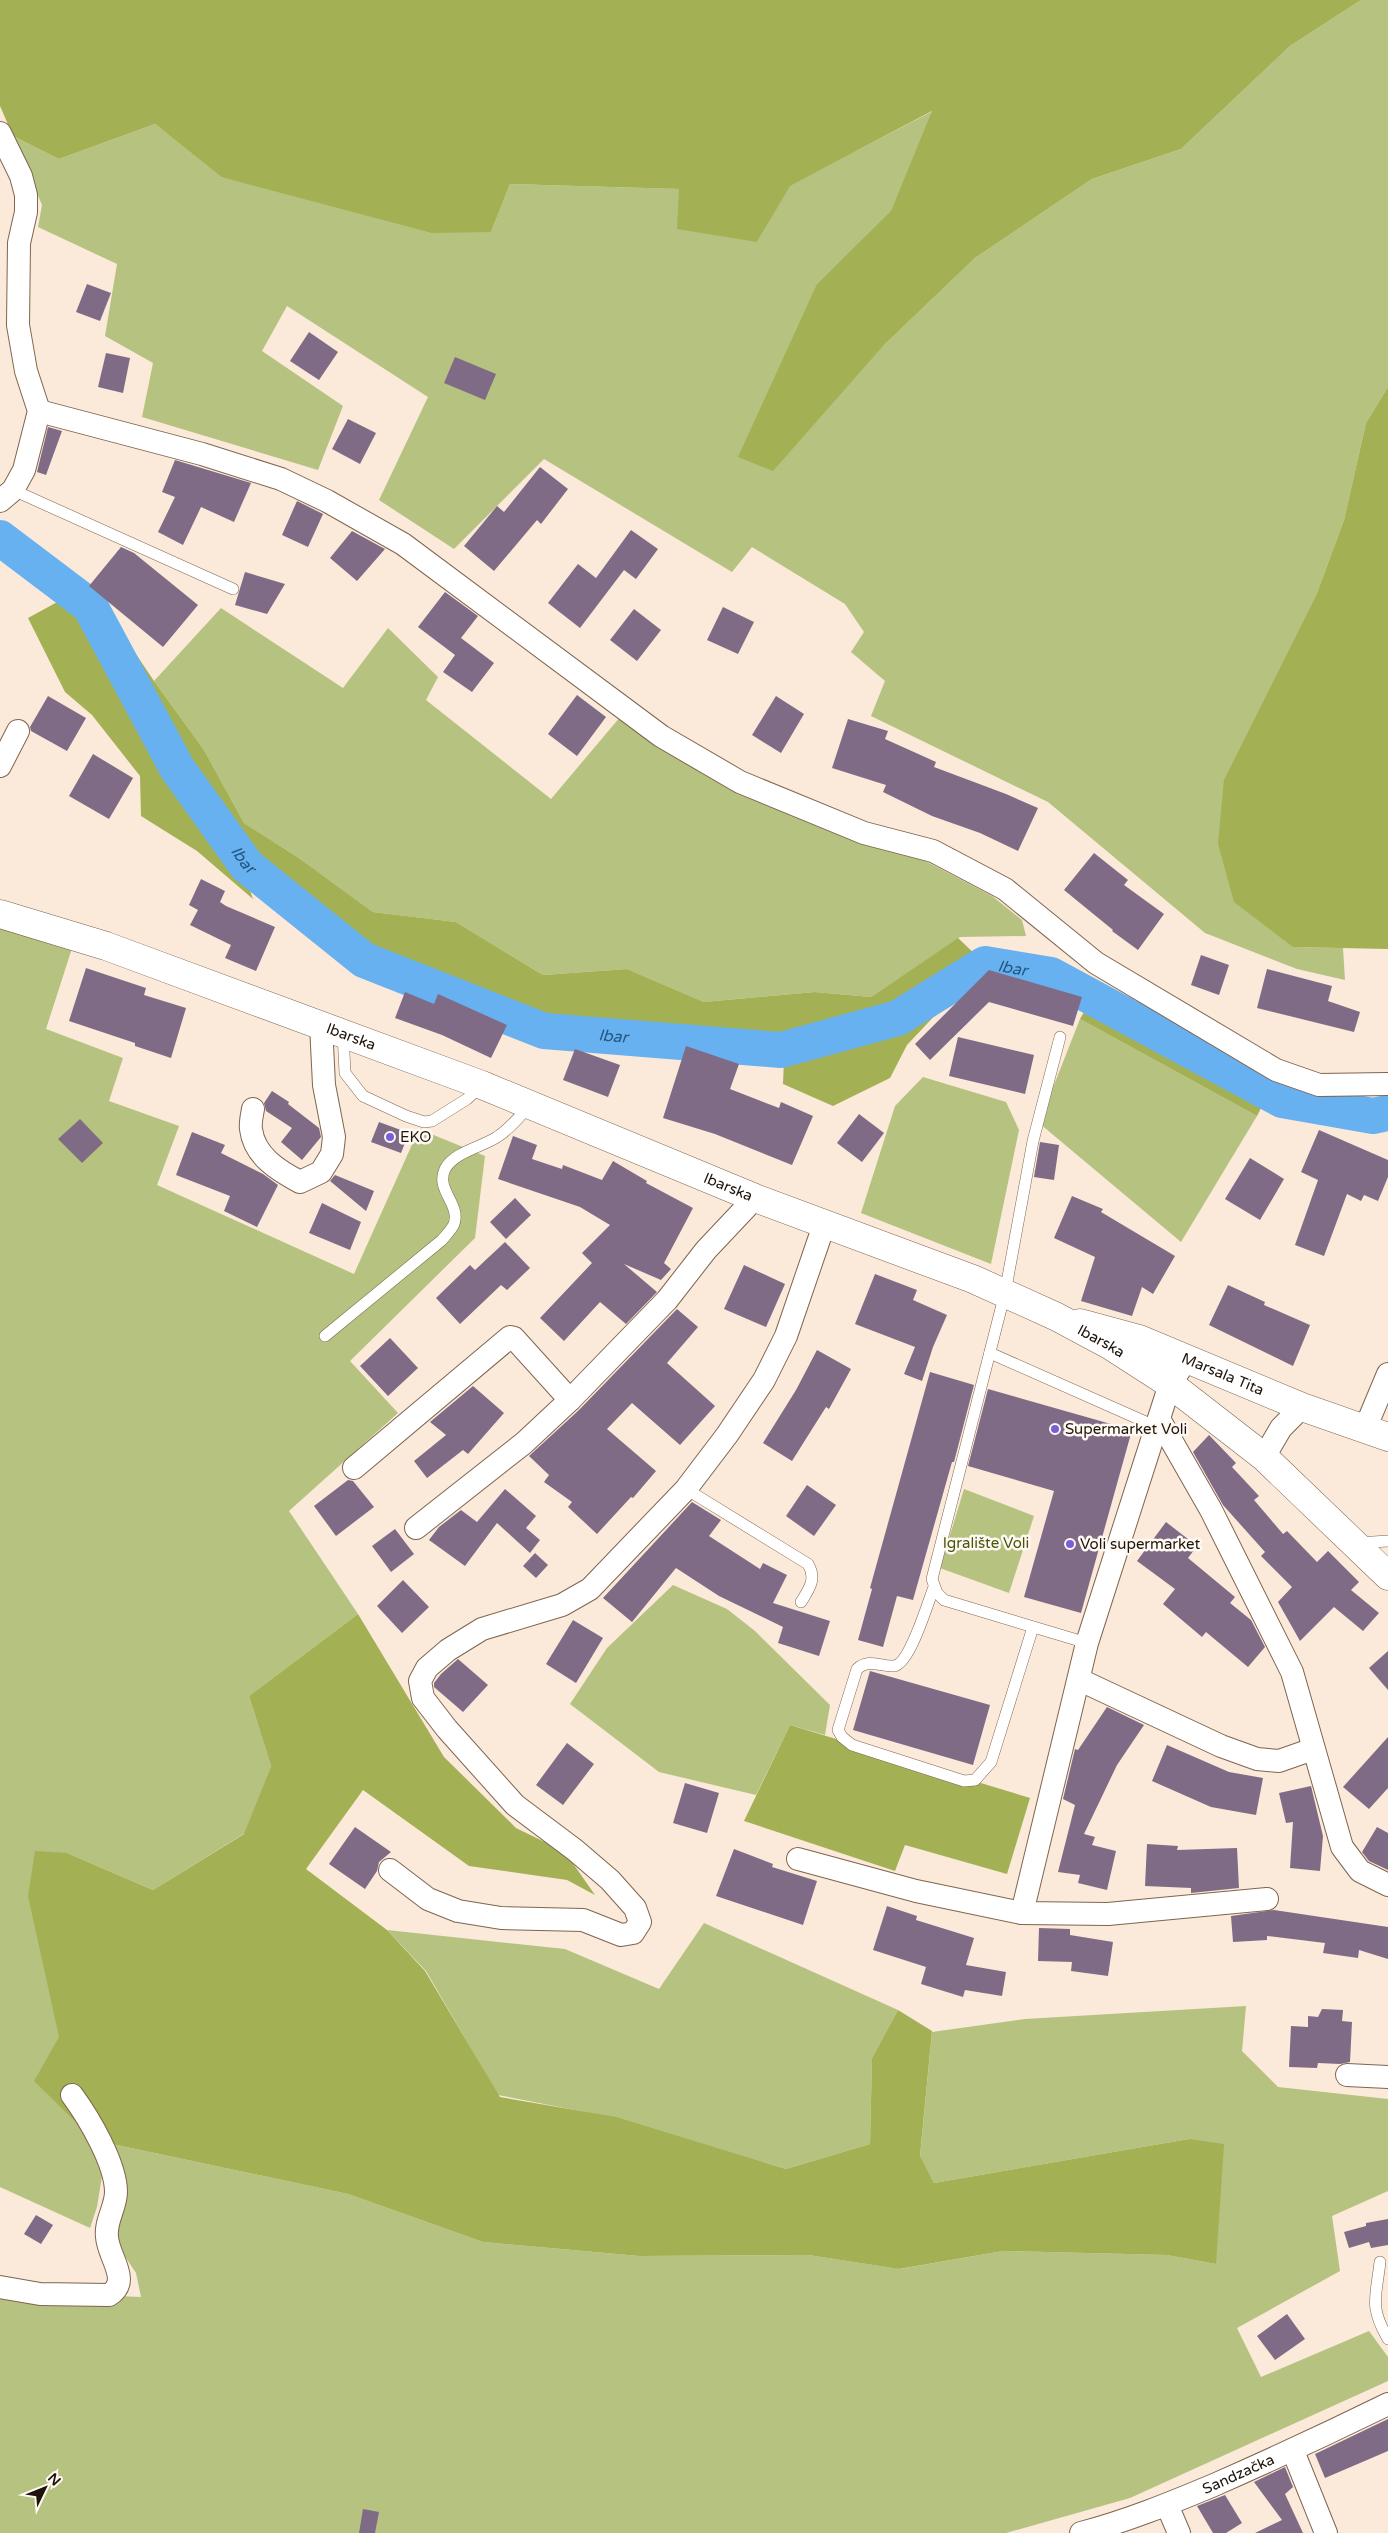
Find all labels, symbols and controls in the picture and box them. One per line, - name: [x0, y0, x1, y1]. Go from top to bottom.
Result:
- water label: Ibar: [226, 842, 261, 880]
- water label: Ibar: [996, 956, 1031, 981]
- street label: Ibarska: [324, 1019, 378, 1054]
- water label: Ibar: [598, 1025, 631, 1048]
- place label: EKO: [400, 1128, 431, 1146]
- marker: EKO: [384, 1131, 396, 1143]
- street label: Ibarska: [701, 1169, 755, 1205]
- street label: Ibarska: [1074, 1321, 1128, 1361]
- street label: Marsala Tita: [1179, 1349, 1267, 1399]
- place label: Supermarket Voli: [1065, 1420, 1187, 1438]
- marker: Supermarket Voli: [1049, 1423, 1061, 1435]
- park label: Igralište Voli: [943, 1534, 1029, 1552]
- place label: Voli supermarket: [1080, 1535, 1201, 1553]
- marker: Voli supermarket: [1064, 1538, 1076, 1550]
- street label: Sandzačka: [1200, 2450, 1277, 2498]
- north arrow: [20, 2463, 70, 2513]
- text: N: [44, 2470, 64, 2489]

